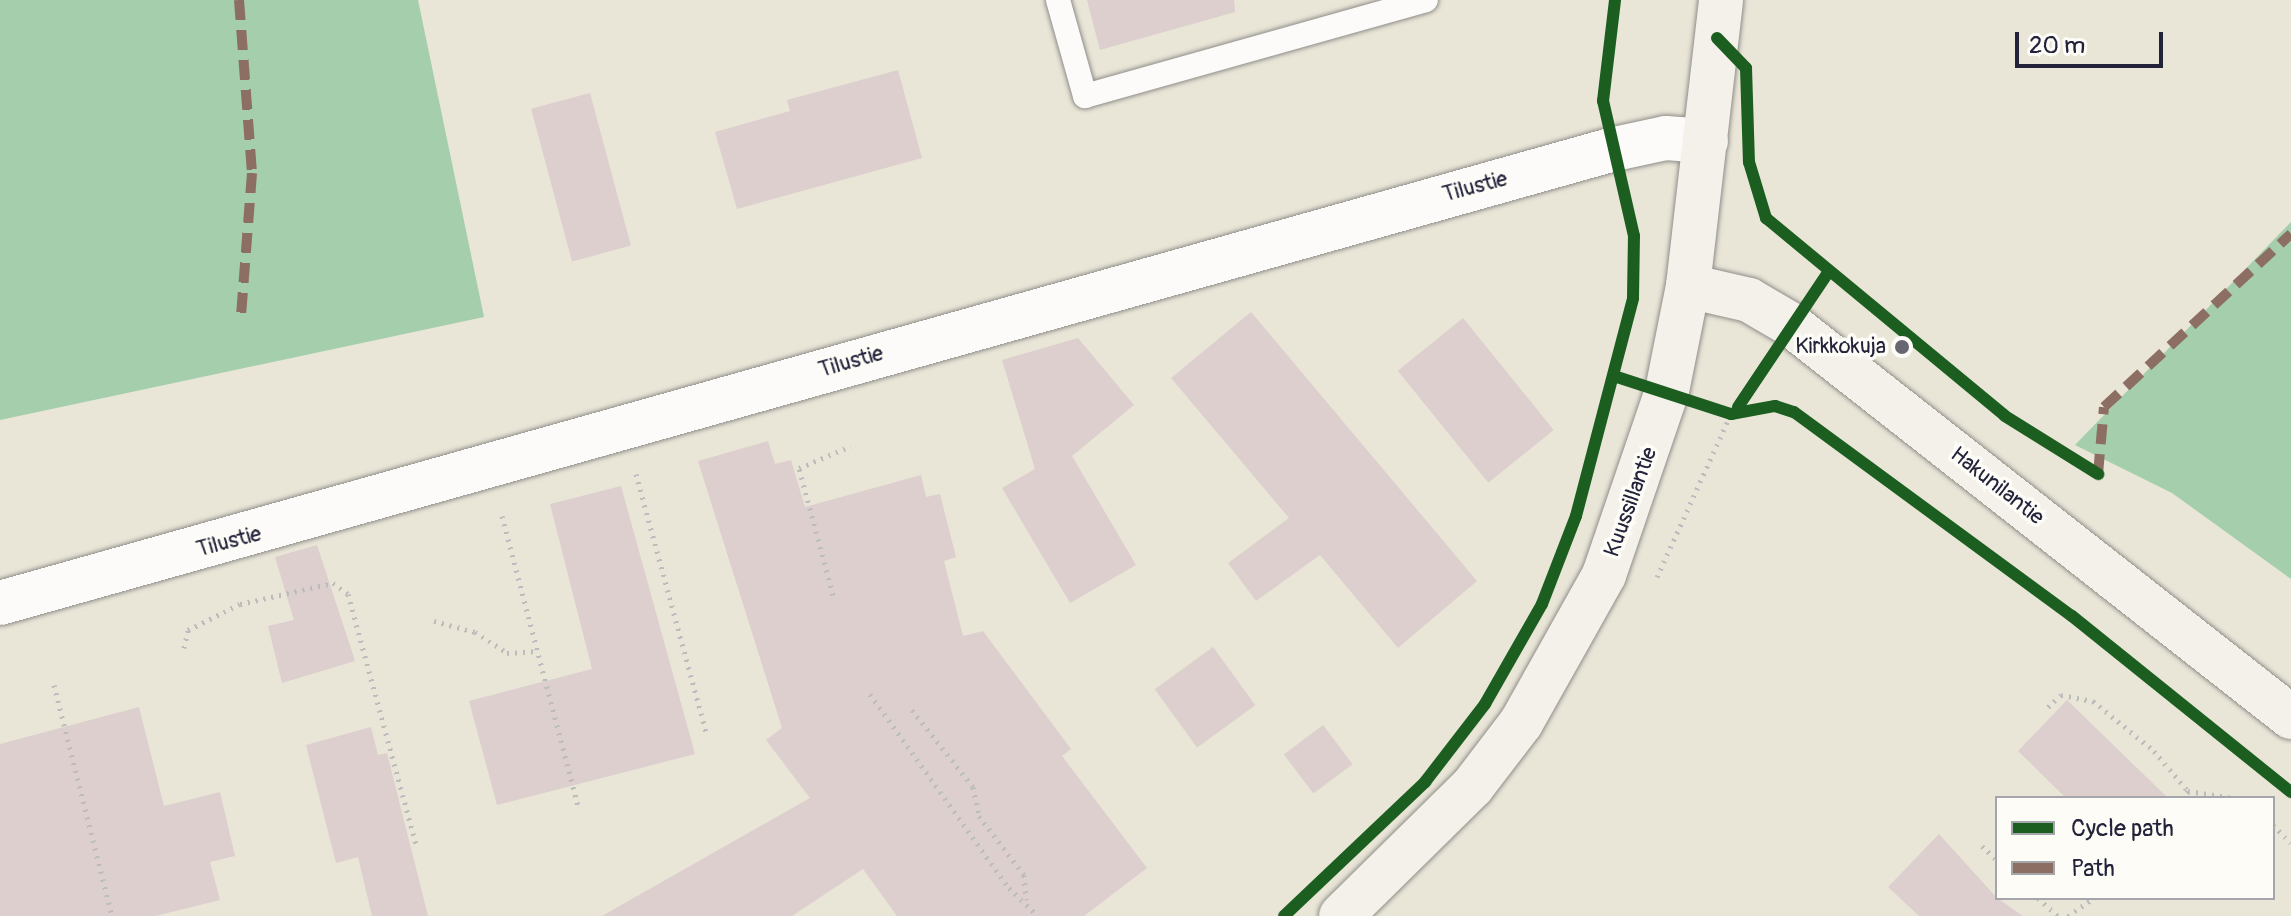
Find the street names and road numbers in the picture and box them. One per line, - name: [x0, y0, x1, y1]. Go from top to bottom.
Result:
- street label: Tilustie: [1440, 166, 1510, 208]
- street label: Tilustie: [816, 340, 886, 384]
- street label: Hakunilantie: [1945, 441, 2049, 531]
- street label: Kuussillantie: [1599, 444, 1663, 560]
- street label: Tilustie: [194, 521, 264, 563]

